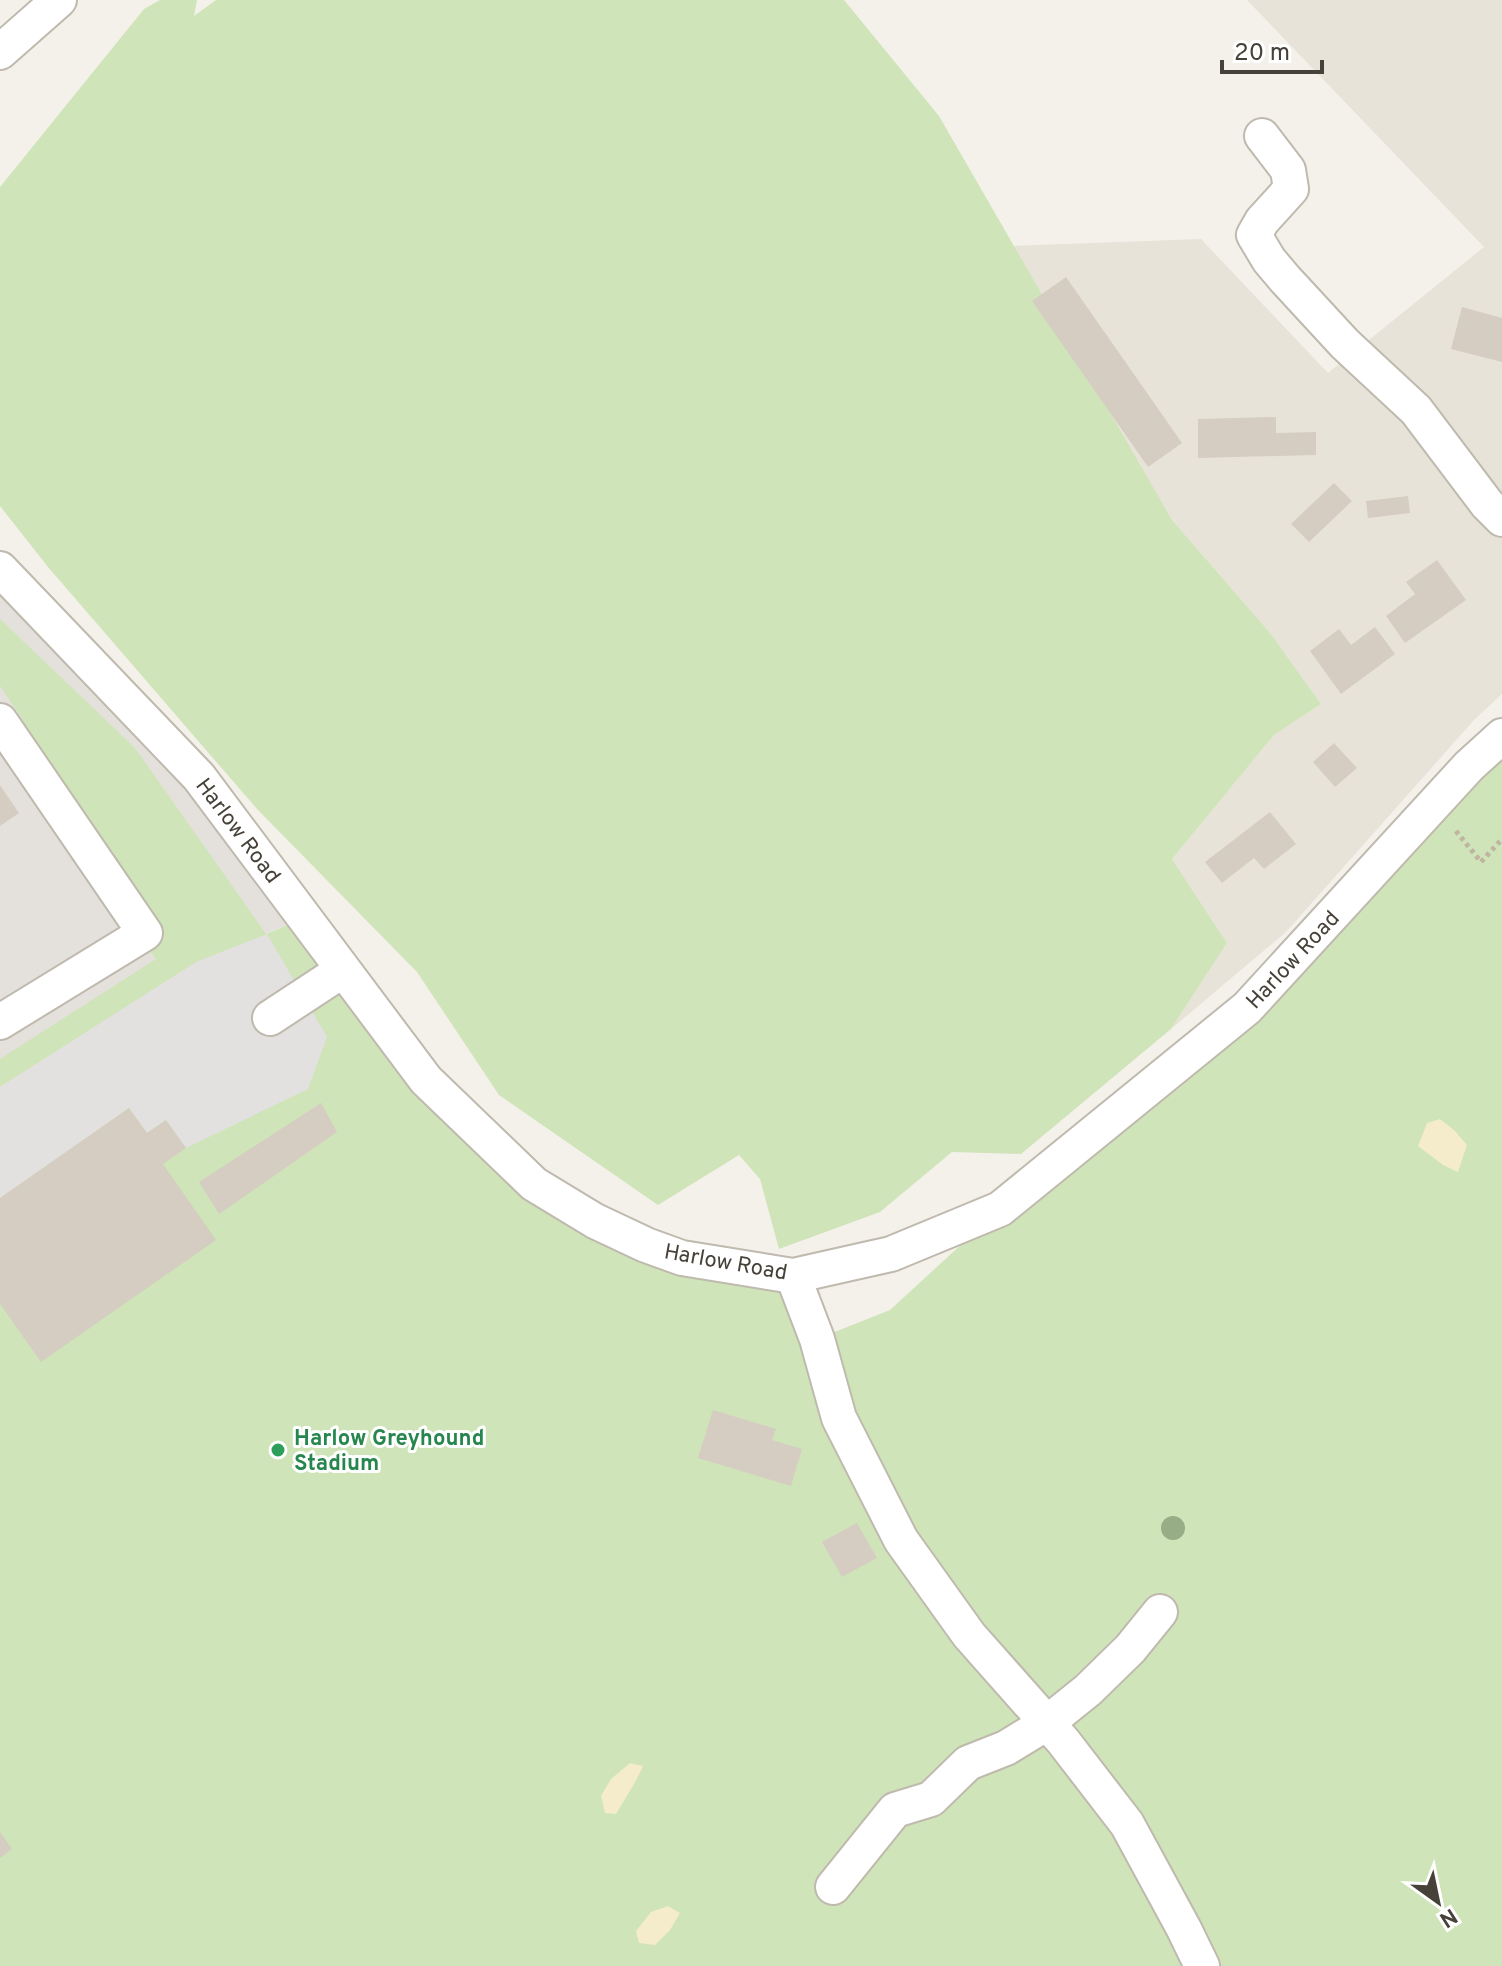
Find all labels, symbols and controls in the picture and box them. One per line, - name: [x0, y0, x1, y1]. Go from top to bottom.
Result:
- scale bar: [1222, 24, 1322, 74]
- text: 20 m: [1234, 39, 1290, 69]
- street label: Harlow Road: [189, 774, 285, 889]
- street label: Harlow Road: [1241, 906, 1346, 1016]
- street label: Harlow Road: [662, 1239, 789, 1288]
- place label: Harlow Greyhound Stadium: [294, 1426, 484, 1478]
- marker: Harlow Greyhound Stadium: [269, 1441, 287, 1459]
- north arrow: [1398, 1862, 1478, 1942]
- text: N: [1434, 1901, 1462, 1932]

